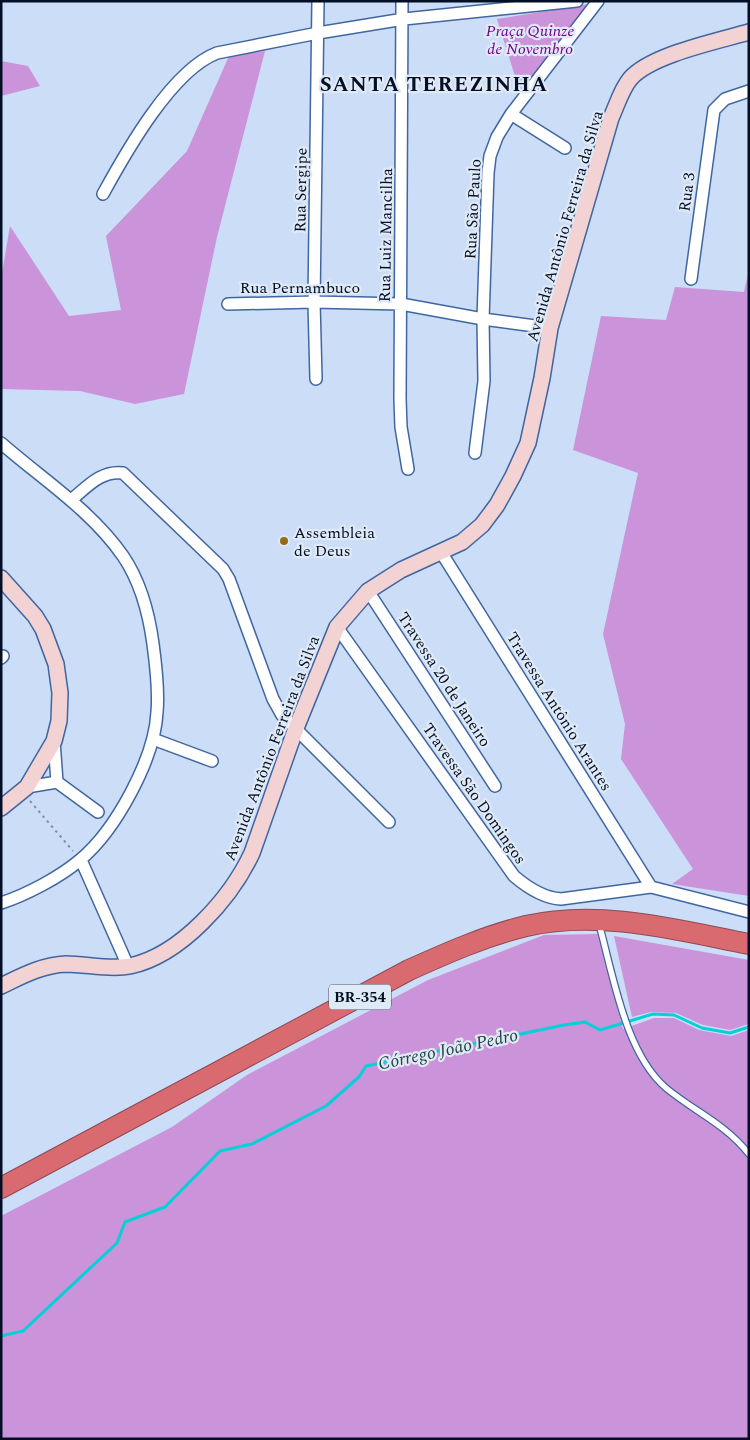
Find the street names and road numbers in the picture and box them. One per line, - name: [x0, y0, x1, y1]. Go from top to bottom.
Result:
- street label: Avenida Antônio Ferreira da Silva: [520, 108, 610, 345]
- street label: Rua Sergipe: [288, 147, 314, 233]
- street label: Rua São Paulo: [458, 158, 488, 260]
- street label: Rua Luiz Mancilha: [373, 168, 399, 302]
- street label: Rua 3: [672, 171, 702, 213]
- street label: Rua Pernambuco: [240, 276, 360, 300]
- street label: Travessa 20 de Janeiro: [391, 607, 497, 752]
- street label: Travessa Antônio Arantes: [500, 627, 618, 796]
- street label: Avenida Antônio Ferreira da Silva: [218, 632, 326, 865]
- street label: Travessa São Domingos: [416, 718, 532, 869]
- road number: BR-354: [329, 984, 391, 1010]

